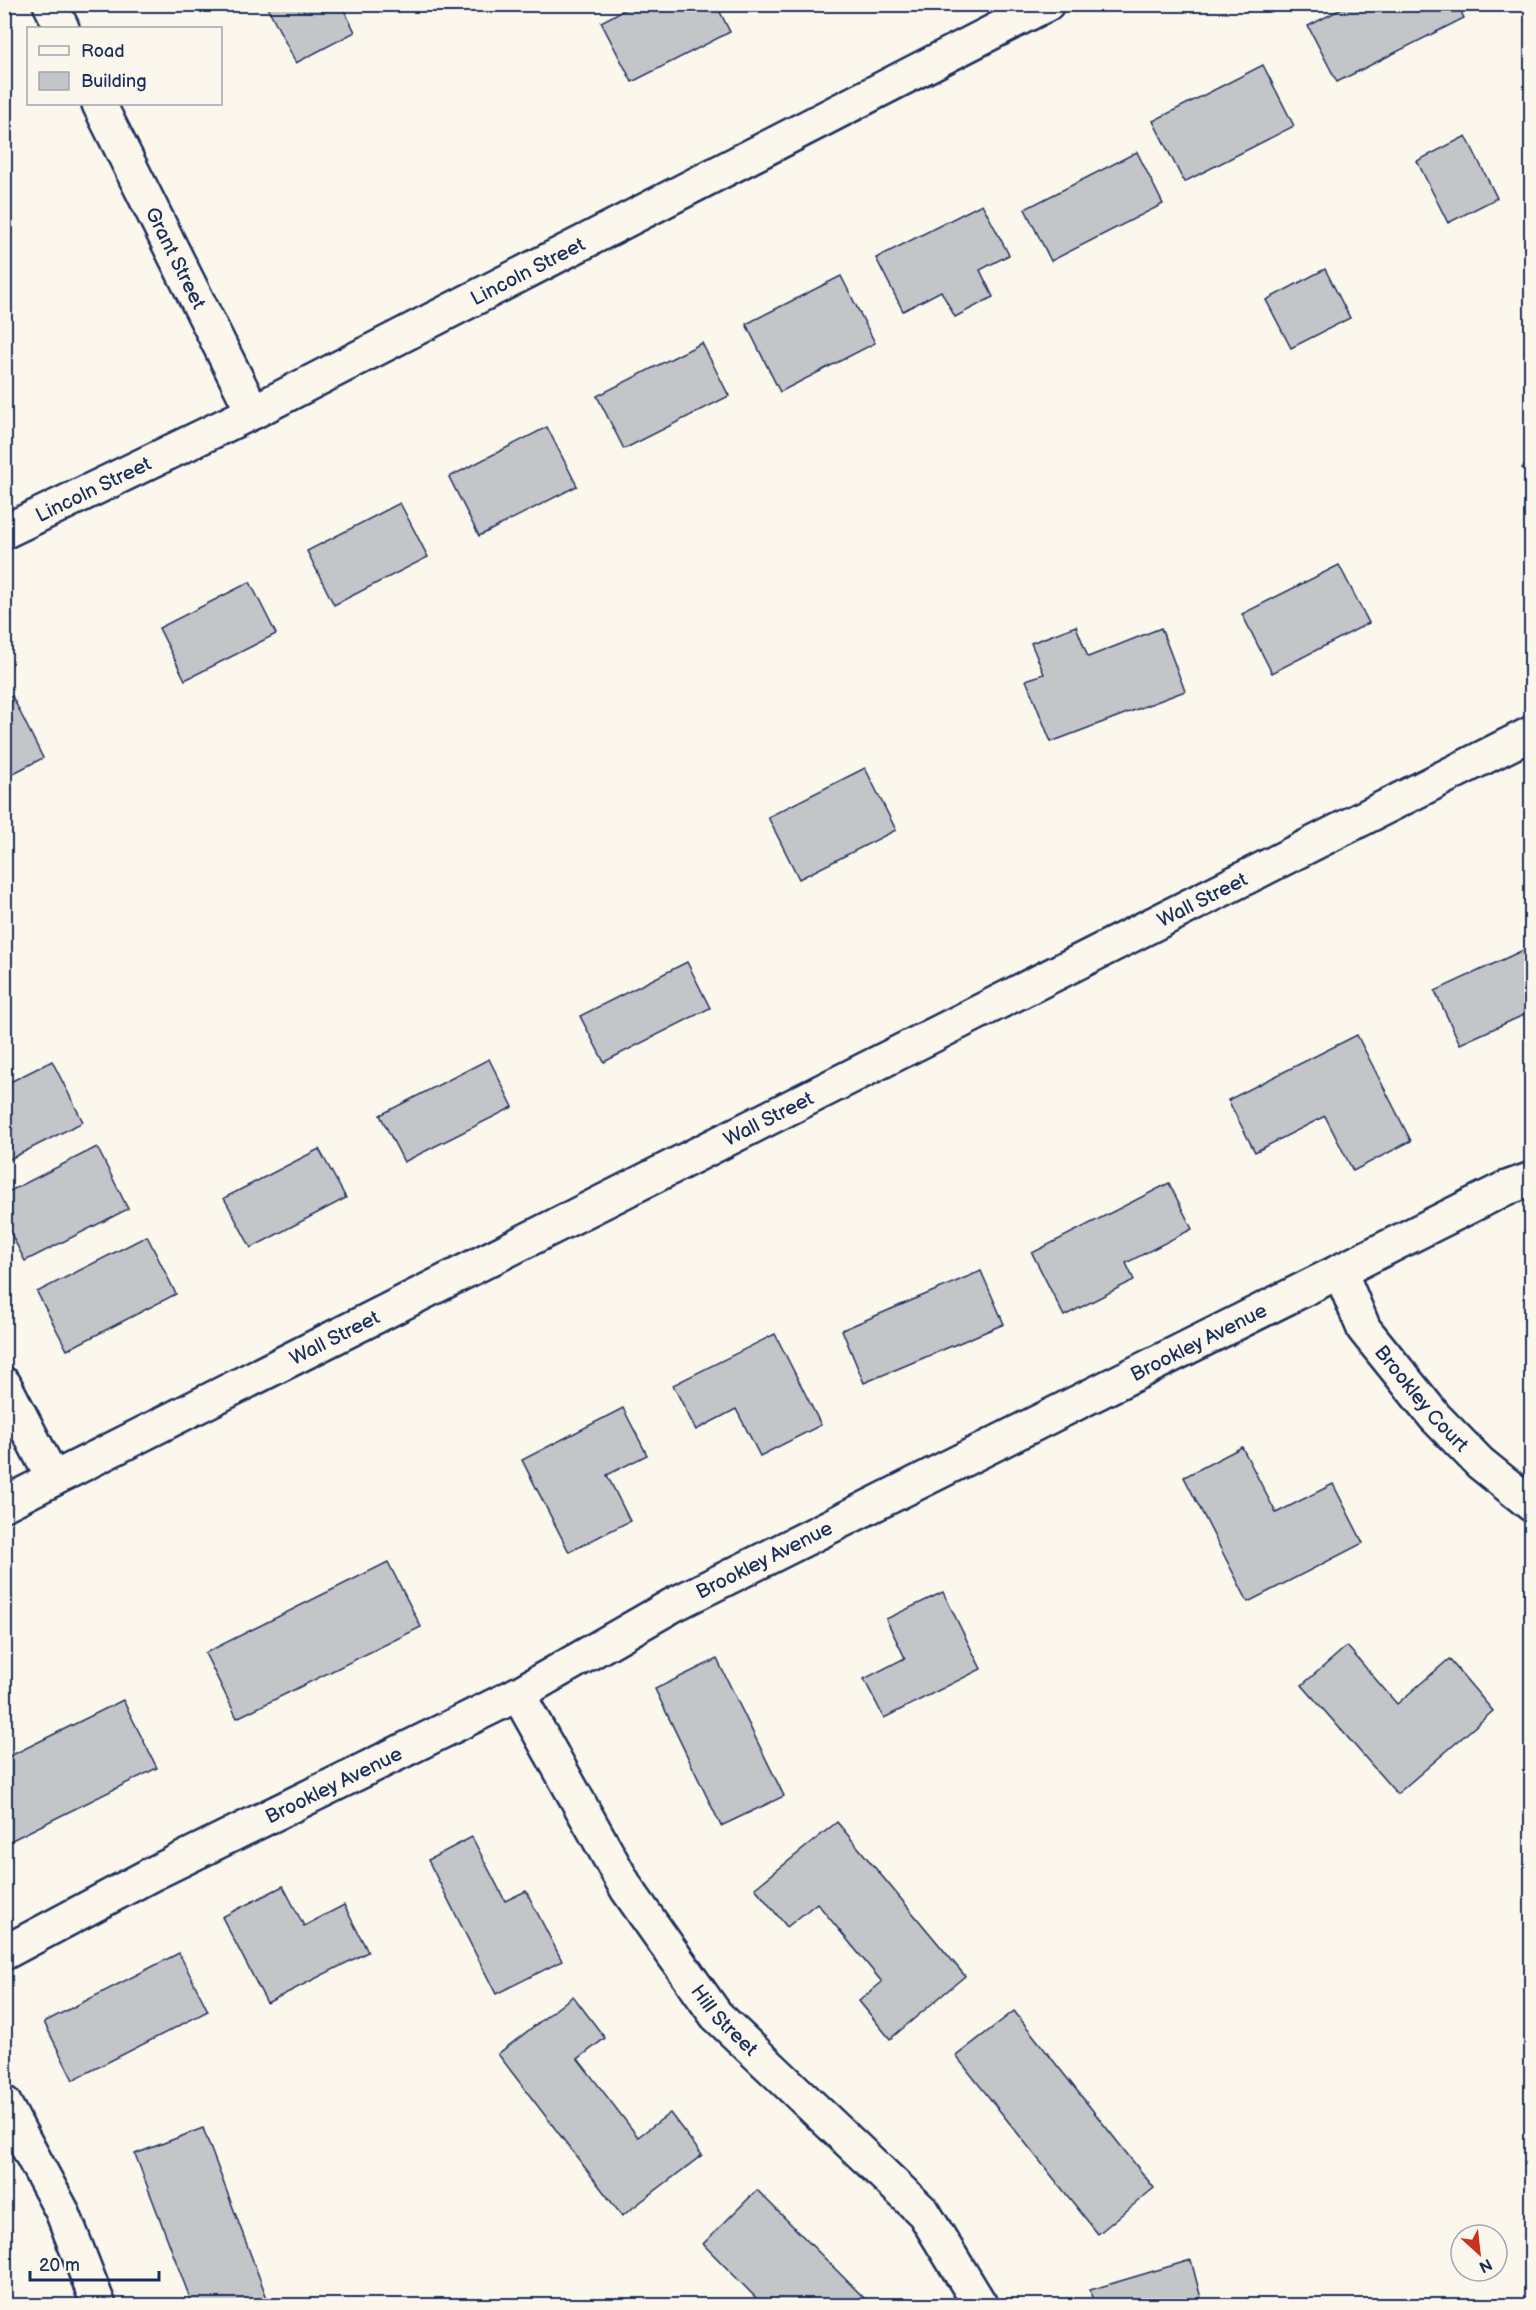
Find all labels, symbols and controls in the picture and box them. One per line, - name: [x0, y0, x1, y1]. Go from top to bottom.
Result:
- legend: [27, 27, 222, 105]
- text: Road: [81, 41, 125, 62]
- text: Building: [81, 71, 147, 92]
- street label: Grant Street: [140, 203, 210, 313]
- street label: Lincoln Street: [467, 233, 589, 311]
- street label: Lincoln Street: [32, 452, 155, 528]
- street label: Wall Street: [1154, 868, 1251, 933]
- street label: Wall Street: [720, 1087, 818, 1152]
- street label: Brookley Avenue: [1127, 1299, 1271, 1387]
- street label: Wall Street: [286, 1306, 384, 1371]
- street label: Brookley Court: [1369, 1341, 1473, 1457]
- street label: Brookley Avenue: [692, 1516, 837, 1605]
- street label: Brookley Avenue: [262, 1742, 406, 1829]
- street label: Hill Street: [685, 1980, 762, 2061]
- north arrow: [1449, 2223, 1509, 2283]
- scale bar: [30, 2244, 159, 2282]
- text: N: [1475, 2254, 1495, 2276]
- text: 20 m: [39, 2255, 80, 2276]

